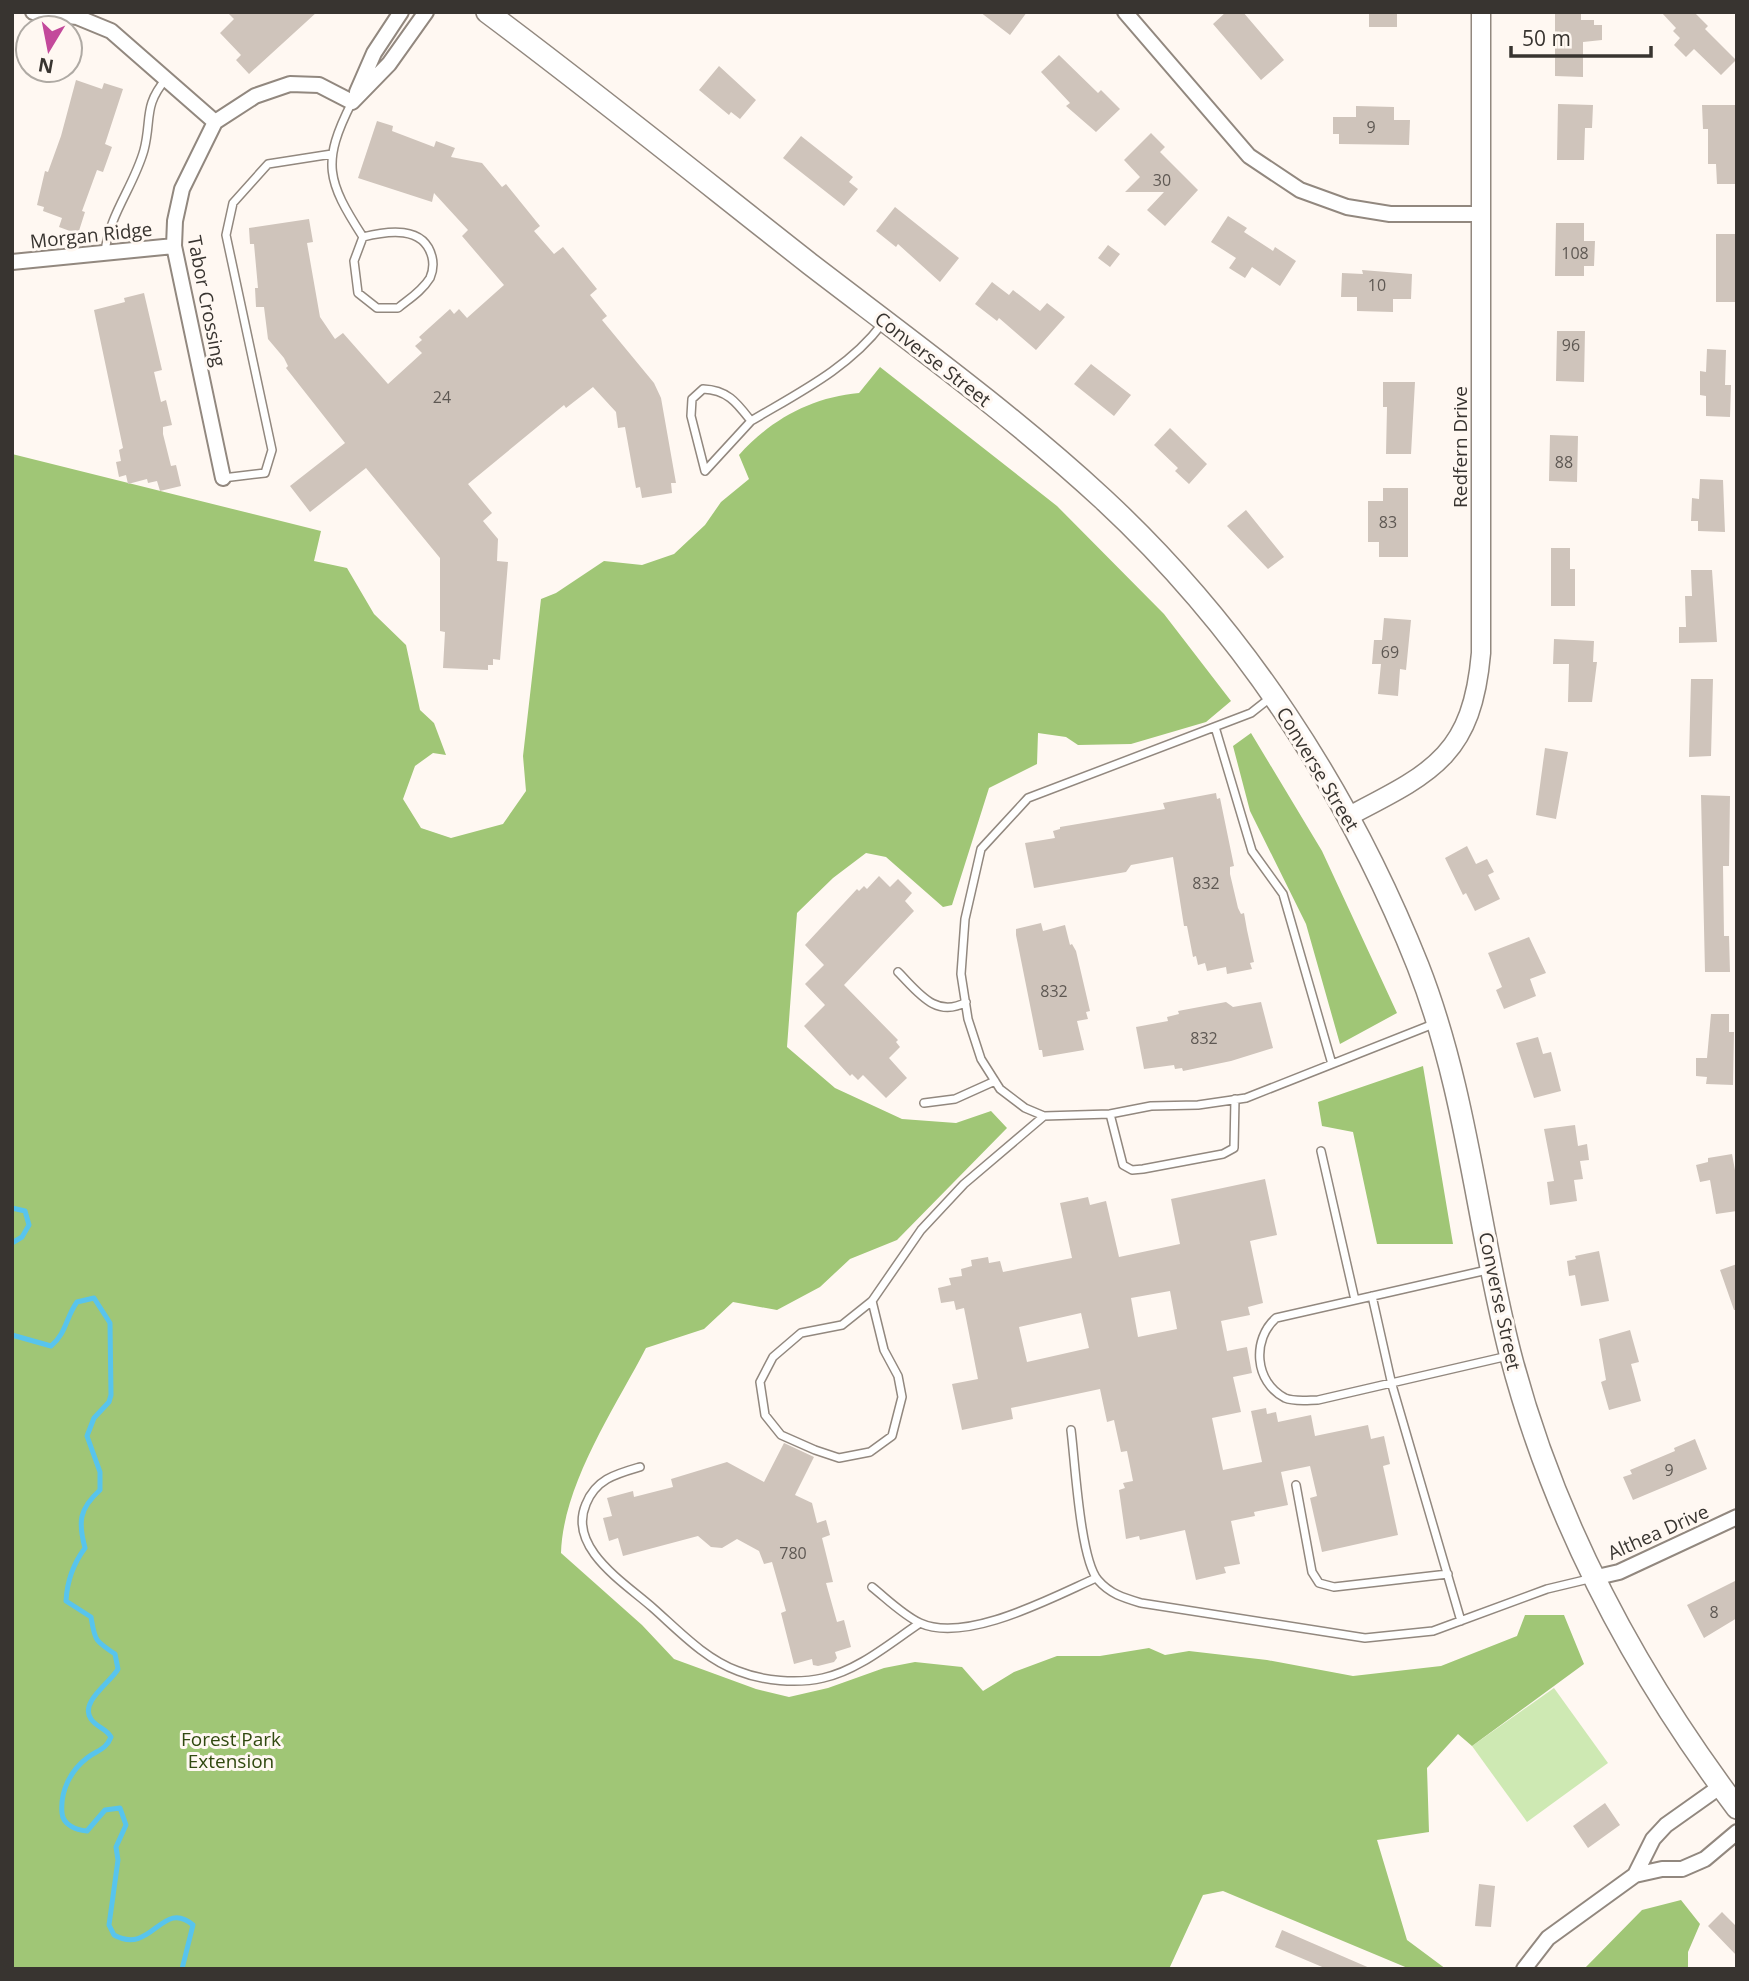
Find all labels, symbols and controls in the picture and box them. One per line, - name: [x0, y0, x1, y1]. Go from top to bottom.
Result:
- north arrow: [14, 14, 84, 84]
- scale bar: [1511, 14, 1651, 58]
- text: 50 m: [1522, 24, 1571, 52]
- text: N: [36, 52, 56, 80]
- house number: 9: [1366, 116, 1376, 138]
- house number: 30: [1153, 169, 1171, 191]
- street label: Morgan Ridge: [29, 216, 153, 254]
- street label: Tabor Crossing: [182, 233, 232, 369]
- house number: 108: [1561, 242, 1589, 264]
- house number: 10: [1368, 274, 1386, 296]
- street label: Converse Street: [870, 305, 997, 413]
- house number: 96: [1562, 334, 1580, 356]
- house number: 24: [433, 386, 451, 408]
- street label: Redfern Drive: [1447, 386, 1473, 508]
- house number: 88: [1555, 451, 1573, 473]
- house number: 83: [1379, 511, 1397, 533]
- house number: 69: [1381, 641, 1399, 663]
- street label: Converse Street: [1271, 702, 1365, 836]
- house number: 832: [1192, 872, 1220, 894]
- house number: 832: [1040, 980, 1068, 1002]
- house number: 832: [1190, 1027, 1218, 1049]
- street label: Converse Street: [1473, 1229, 1527, 1373]
- house number: 9: [1664, 1459, 1674, 1481]
- street label: Althea Drive: [1603, 1498, 1713, 1566]
- house number: 780: [779, 1542, 807, 1564]
- house number: 8: [1709, 1601, 1719, 1623]
- park label: Forest Park Extension: [181, 1726, 281, 1774]

